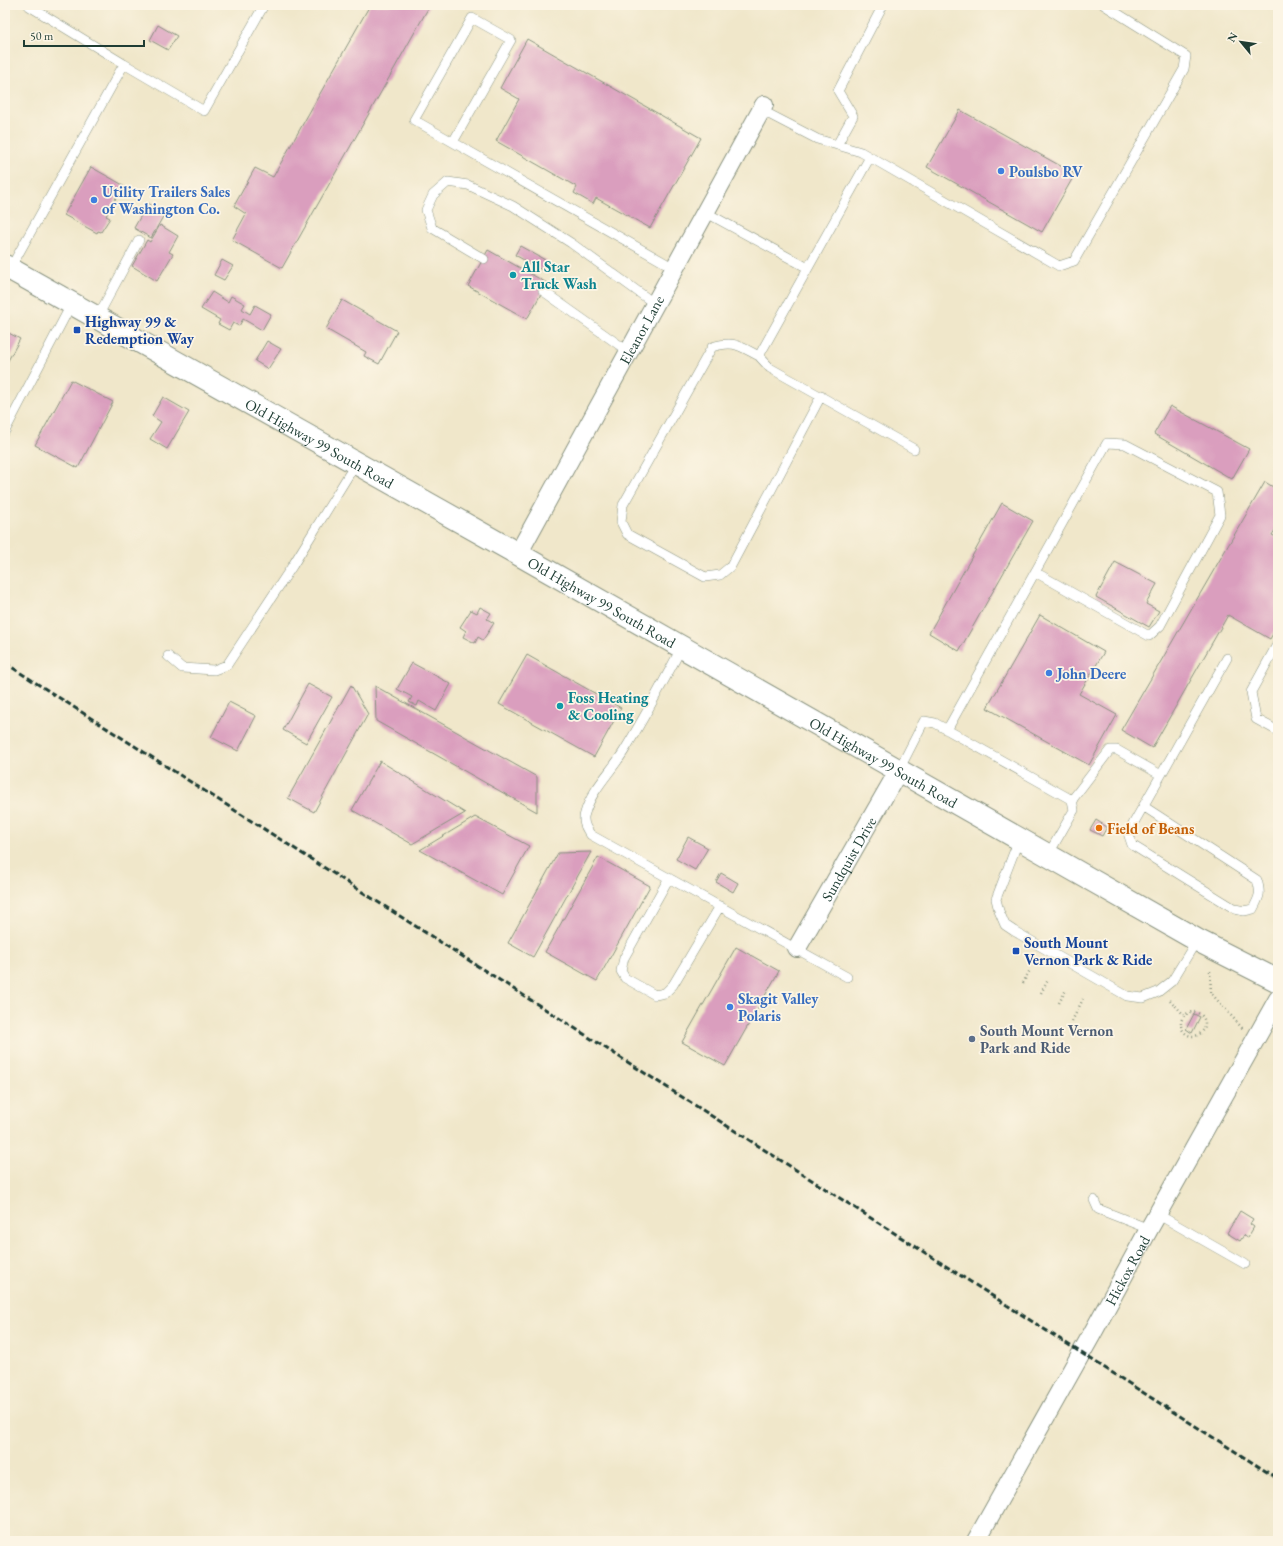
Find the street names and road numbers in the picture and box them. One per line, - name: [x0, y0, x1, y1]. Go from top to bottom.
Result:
- street label: Eleanor Lane: [614, 292, 668, 367]
- street label: Old Highway 99 South Road: [242, 393, 398, 492]
- street label: Old Highway 99 South Road: [525, 552, 680, 652]
- street label: Old Highway 99 South Road: [806, 712, 962, 812]
- street label: Sundquist Drive: [816, 813, 880, 904]
- street label: Hickox Road: [1100, 1231, 1154, 1308]

